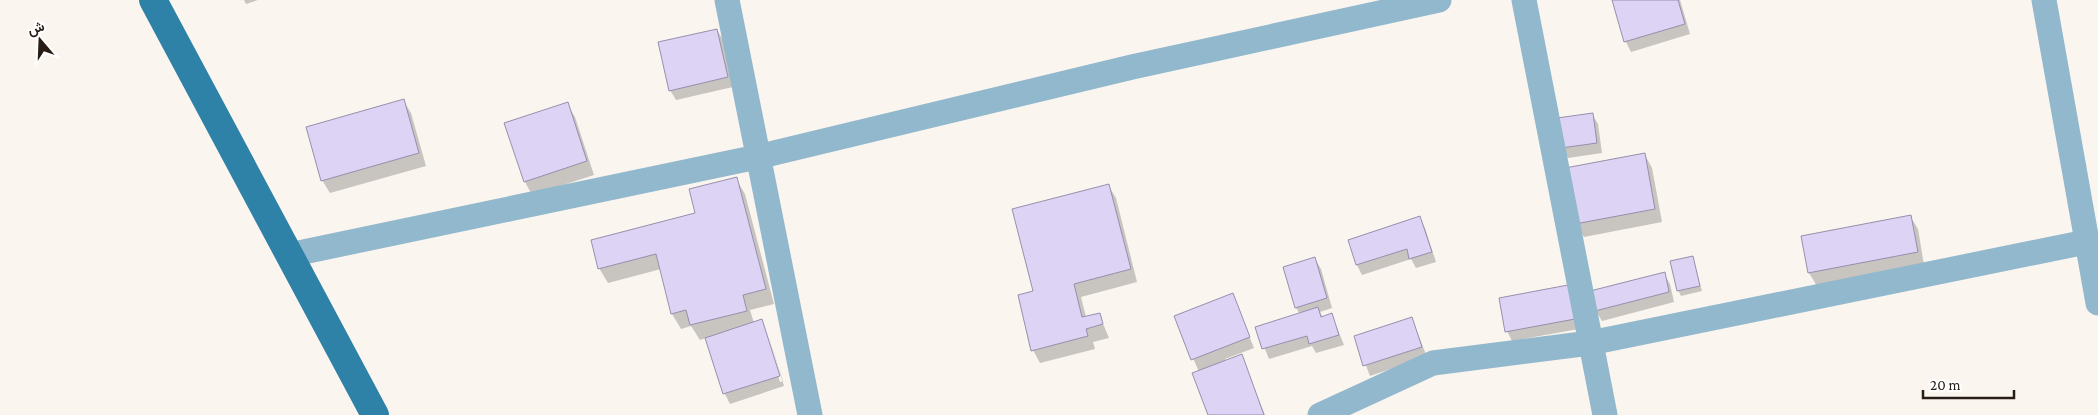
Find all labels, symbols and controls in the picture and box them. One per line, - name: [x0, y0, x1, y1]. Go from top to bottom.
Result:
- north arrow: [15, 15, 65, 65]
- text: ش: [25, 17, 47, 39]
- scale bar: [1923, 368, 2014, 400]
- text: 20 m: [1930, 377, 1961, 393]

